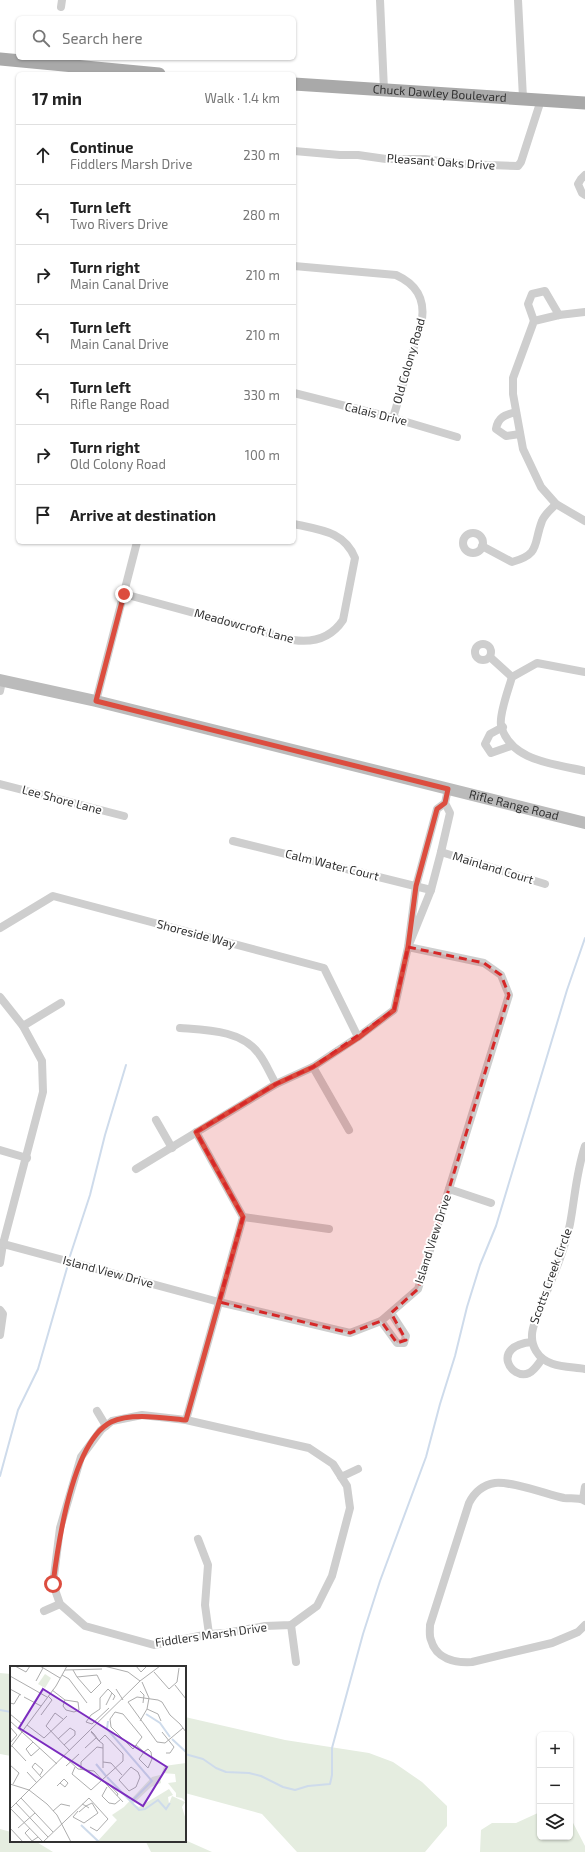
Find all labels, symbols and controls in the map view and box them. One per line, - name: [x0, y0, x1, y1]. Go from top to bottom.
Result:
- search box: [16, 16, 296, 60]
- icon: search: [30, 27, 52, 49]
- text: Search here: [62, 29, 143, 47]
- street label: Chuck Dawley Boulevard: [372, 81, 507, 104]
- text: 17 min: [32, 88, 82, 108]
- text: Walk · 1.4 km: [205, 90, 280, 106]
- text: Continue: [70, 138, 133, 156]
- icon: ahead: [32, 144, 54, 166]
- text: 230 m: [243, 147, 280, 163]
- street label: Pleasant Oaks Drive: [386, 150, 496, 172]
- text: Fiddlers Marsh Drive: [70, 156, 192, 172]
- text: Turn left: [70, 198, 131, 216]
- icon: left: [32, 204, 54, 226]
- text: 280 m: [243, 207, 280, 223]
- text: Two Rivers Drive: [70, 216, 168, 232]
- text: Turn right: [70, 258, 140, 276]
- icon: right: [32, 264, 54, 286]
- text: 210 m: [245, 267, 280, 283]
- text: Main Canal Drive: [70, 276, 169, 292]
- street label: Old Colony Road: [389, 316, 427, 405]
- text: Turn left: [70, 318, 131, 336]
- icon: left: [32, 324, 54, 346]
- text: 210 m: [245, 327, 280, 343]
- text: Main Canal Drive: [70, 336, 169, 352]
- text: Turn left: [70, 378, 131, 396]
- icon: left: [32, 384, 54, 406]
- text: 330 m: [243, 387, 280, 403]
- text: Rifle Range Road: [70, 396, 170, 412]
- street label: Calais Drive: [344, 399, 409, 428]
- text: Turn right: [70, 438, 140, 456]
- icon: right: [32, 444, 54, 466]
- text: 100 m: [245, 447, 280, 463]
- text: Old Colony Road: [70, 456, 166, 472]
- icon: arrive: [32, 504, 54, 526]
- text: Arrive at destination: [70, 506, 216, 524]
- route end: [115, 585, 133, 603]
- street label: Meadowcroft Lane: [193, 605, 296, 645]
- street label: Lee Shore Lane: [21, 782, 104, 816]
- street label: Rifle Range Road: [468, 786, 561, 822]
- street label: Calm Water Court: [284, 846, 381, 883]
- street label: Mainland Court: [451, 848, 536, 886]
- street label: Shoreside Way: [155, 916, 238, 950]
- street label: Island View Drive: [411, 1192, 453, 1285]
- street label: Scotts Creek Circle: [526, 1226, 574, 1325]
- street label: Island View Drive: [61, 1252, 155, 1290]
- route start: [44, 1575, 62, 1593]
- street label: Fiddlers Marsh Drive: [154, 1619, 268, 1649]
- inset map: [10, 1666, 186, 1842]
- map controls: [537, 1732, 573, 1840]
- button: +: [537, 1732, 573, 1768]
- button: −: [537, 1768, 573, 1804]
- button: layers: [537, 1804, 573, 1840]

